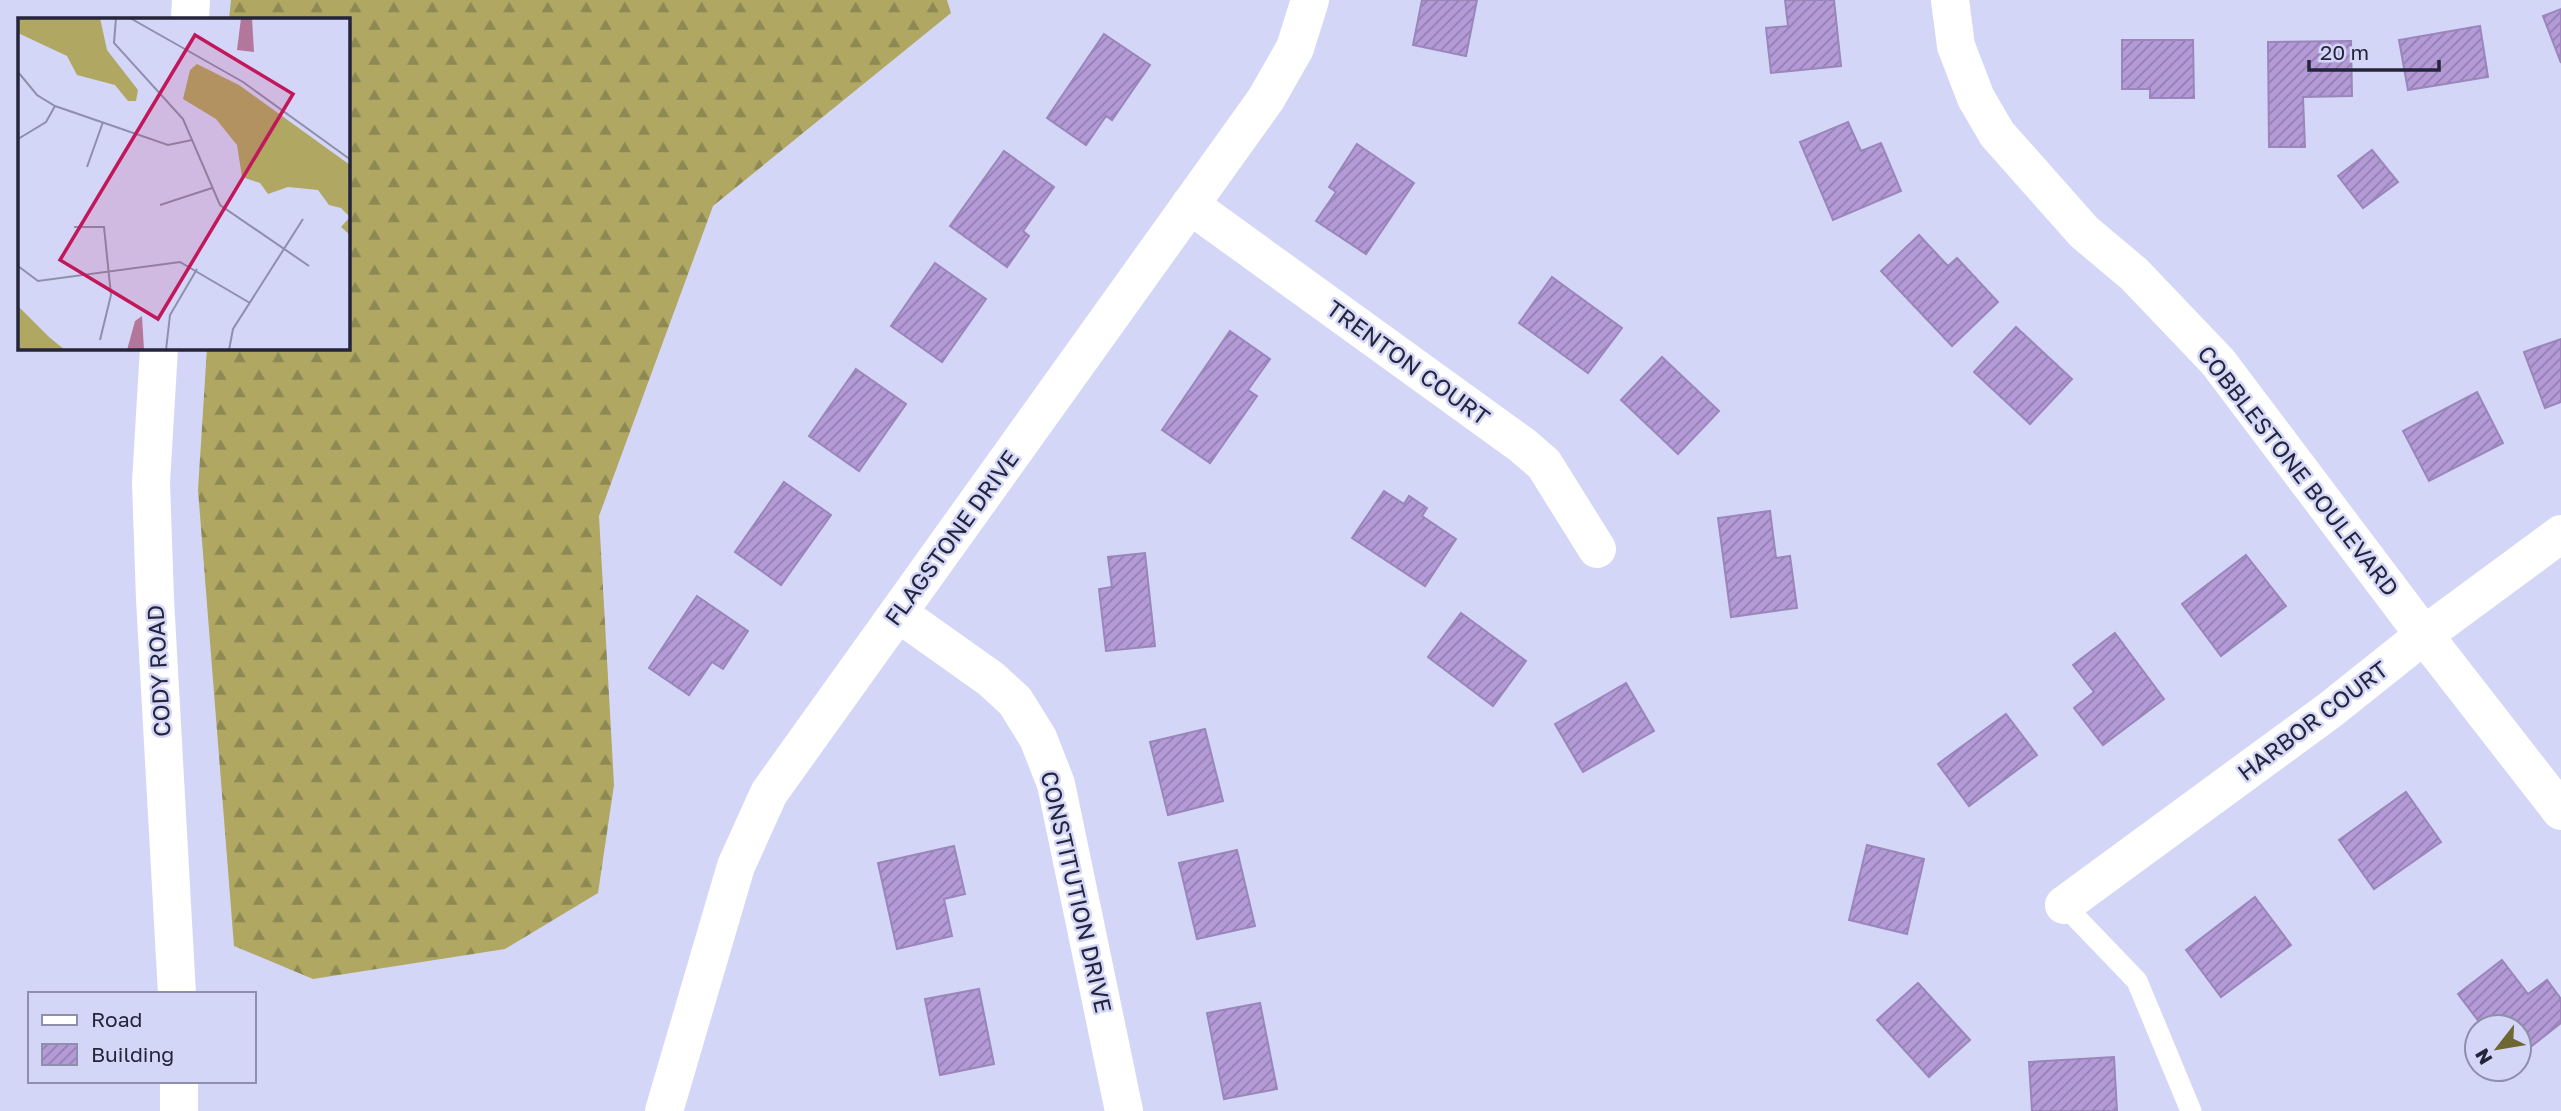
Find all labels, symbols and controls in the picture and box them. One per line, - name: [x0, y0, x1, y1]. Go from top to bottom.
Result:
- inset map: [18, 18, 350, 350]
- scale bar: [2309, 28, 2438, 72]
- text: 20 m: [2320, 39, 2369, 65]
- street label: TRENTON COURT: [1322, 294, 1496, 431]
- street label: COBBLESTONE BOULEVARD: [2192, 340, 2405, 601]
- street label: FLAGSTONE DRIVE: [878, 444, 1024, 630]
- street label: CODY ROAD: [141, 604, 175, 738]
- street label: HARBOR COURT: [2232, 654, 2393, 786]
- street label: CONSTITUTION DRIVE: [1036, 768, 1118, 1015]
- legend: [28, 992, 256, 1083]
- text: Road: [91, 1006, 142, 1032]
- north arrow: [2463, 1013, 2533, 1083]
- text: Building: [91, 1041, 174, 1067]
- text: N: [2469, 1045, 2497, 1069]

